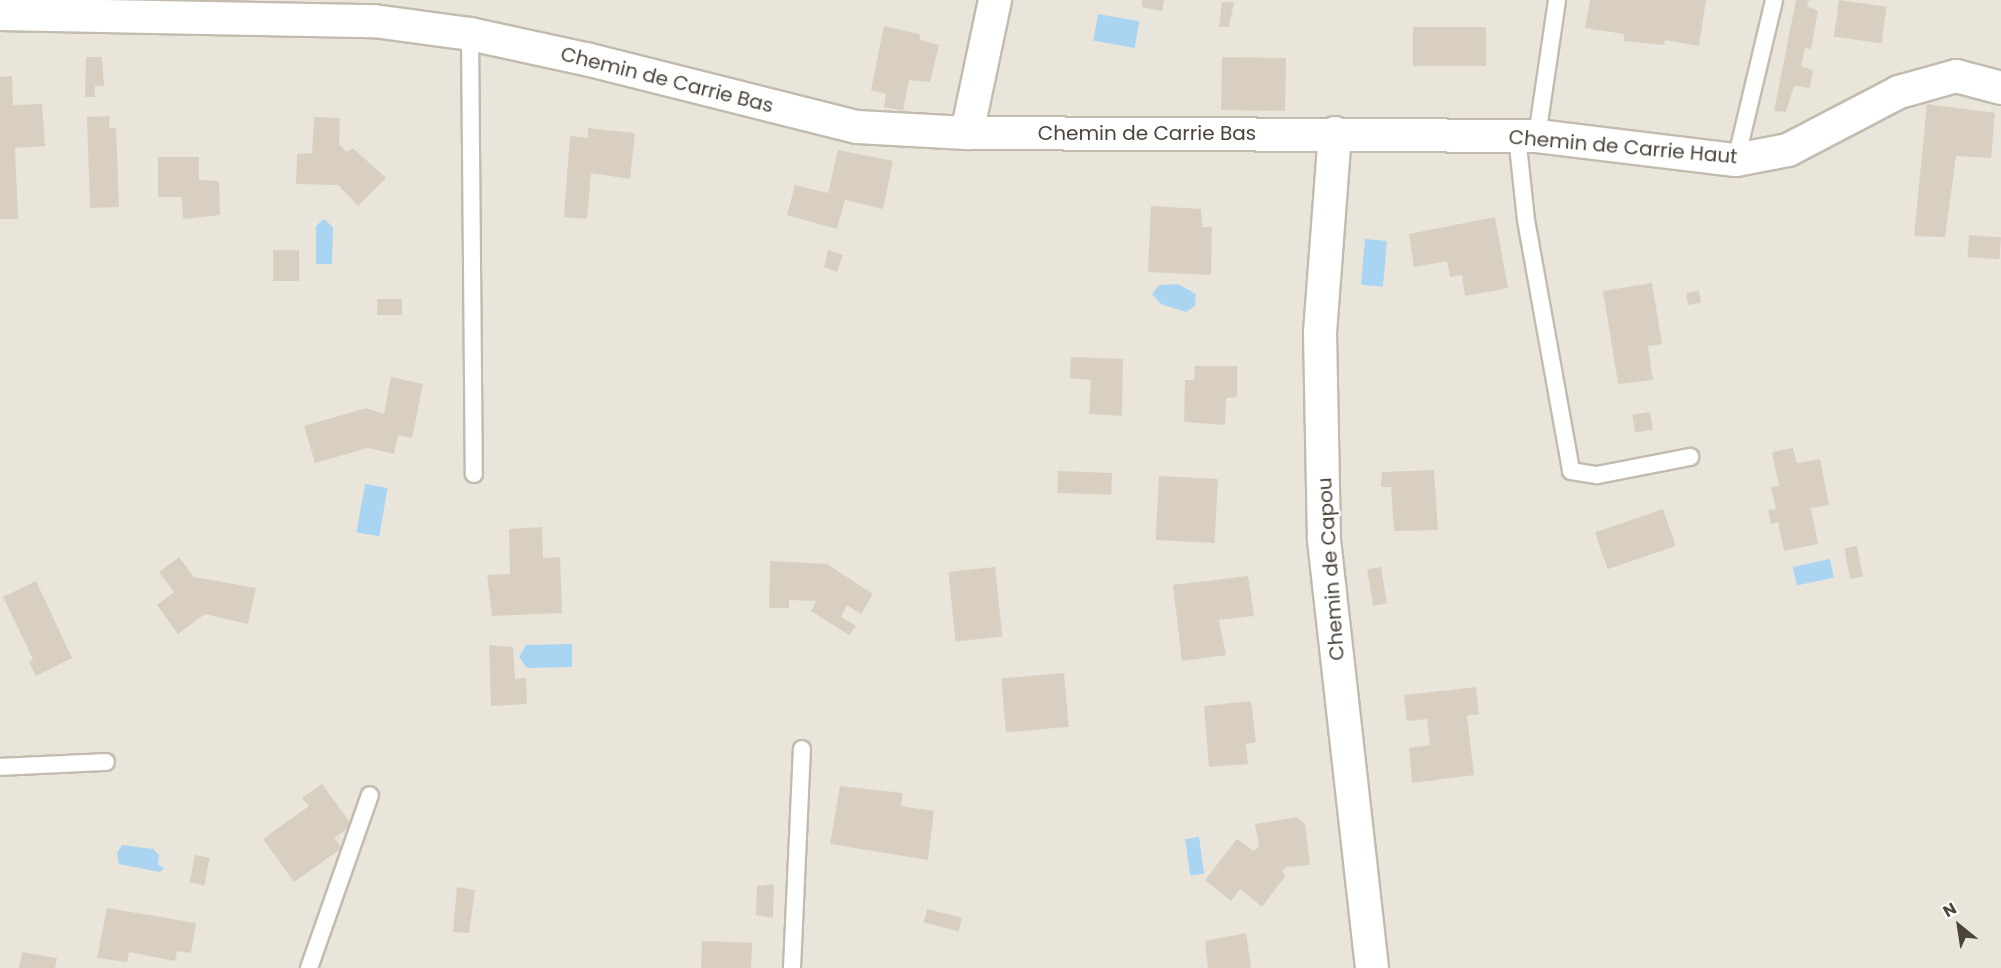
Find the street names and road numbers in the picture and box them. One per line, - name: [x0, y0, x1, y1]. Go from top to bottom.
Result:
- street label: Chemin de Carrie Bas: [558, 42, 776, 118]
- street label: Chemin de Carrie Bas: [1038, 121, 1256, 145]
- street label: Chemin de Carrie Haut: [1508, 125, 1738, 169]
- street label: Chemin de Capou: [1313, 477, 1349, 661]

